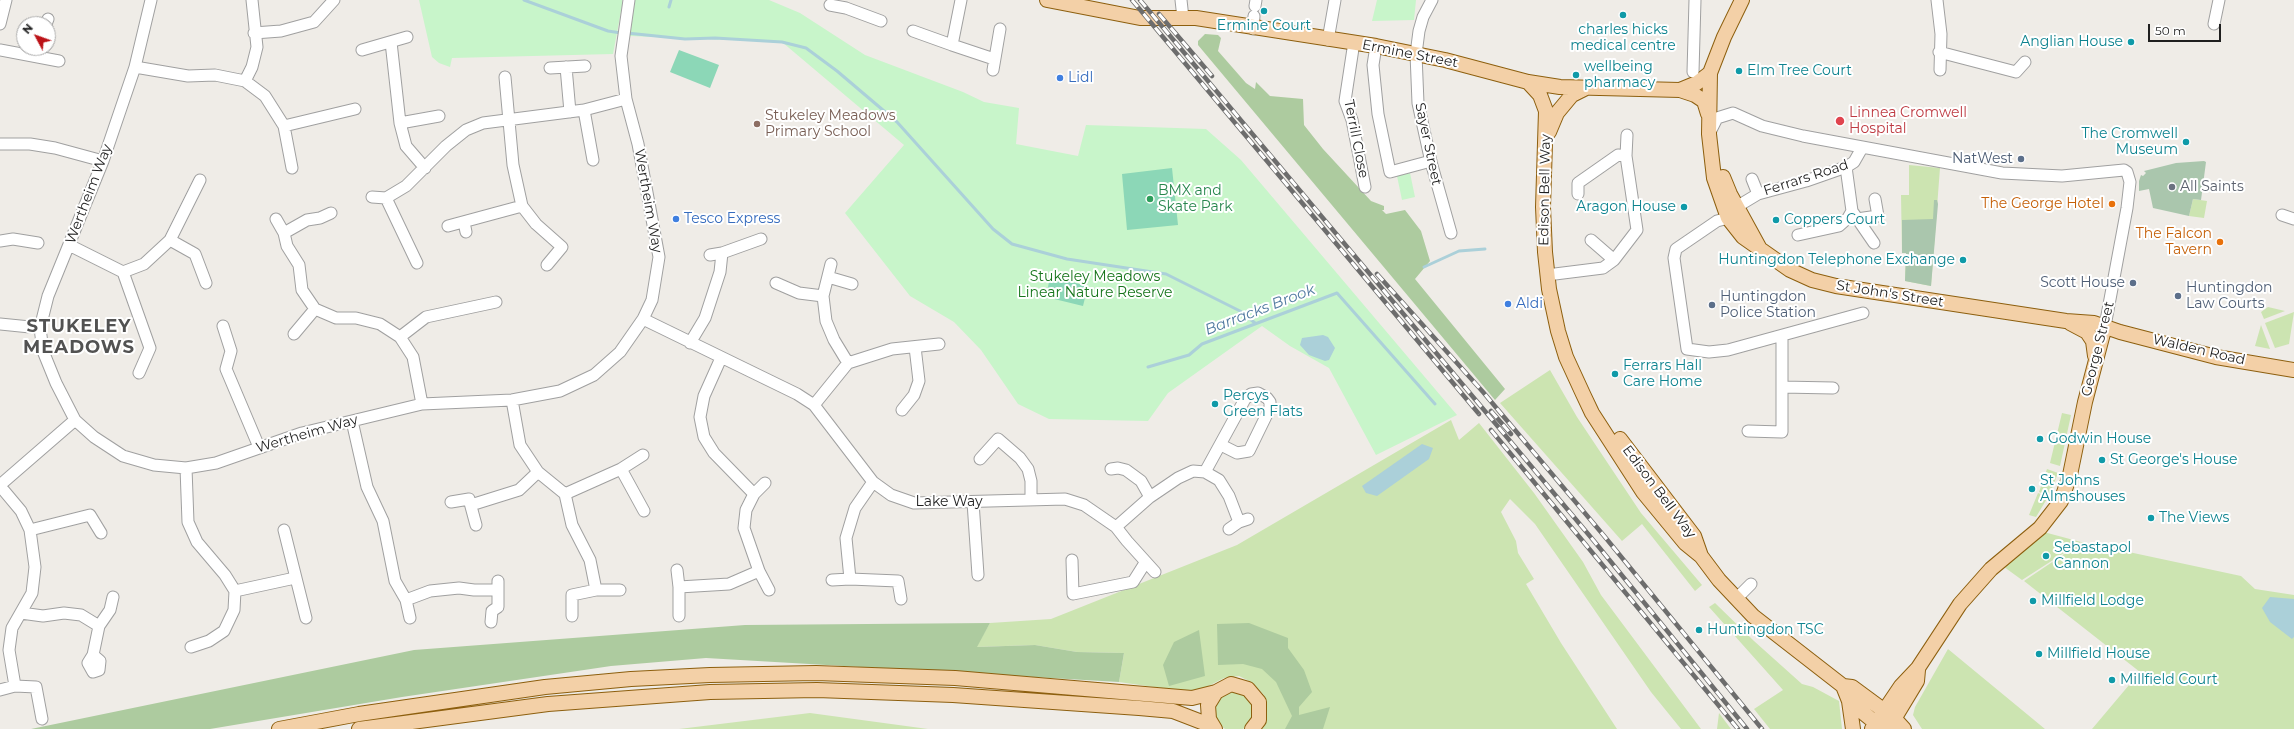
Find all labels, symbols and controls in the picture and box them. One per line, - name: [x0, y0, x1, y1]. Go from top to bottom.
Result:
- marker: Ermine Court: [1259, 6, 1269, 16]
- marker: charles hicks medical centre: [1618, 10, 1628, 20]
- north arrow: [16, 16, 56, 56]
- scale bar: [2150, 16, 2223, 42]
- place label: Ermine Court: [1217, 18, 1311, 34]
- text: N: [19, 21, 36, 37]
- place label: charles hicks medical centre: [1570, 22, 1676, 54]
- text: 50 m: [2155, 23, 2186, 38]
- place label: Anglian House: [2020, 34, 2123, 50]
- street label: Ermine Street: [1361, 36, 1459, 72]
- marker: Anglian House: [2126, 37, 2136, 47]
- place label: wellbeing pharmacy: [1584, 59, 1655, 92]
- place label: Elm Tree Court: [1747, 63, 1852, 79]
- marker: Elm Tree Court: [1734, 66, 1744, 76]
- place label: Lidl: [1068, 70, 1093, 86]
- marker: wellbeing pharmacy: [1571, 70, 1581, 80]
- marker: Lidl: [1055, 73, 1065, 83]
- street label: Terrill Close: [1340, 98, 1372, 180]
- street label: Sayer Street: [1411, 101, 1445, 187]
- place label: Linnea Cromwell Hospital: [1849, 105, 1967, 138]
- place label: Stukeley Meadows Primary School: [765, 108, 896, 140]
- marker: Linnea Cromwell Hospital: [1834, 115, 1846, 127]
- marker: Stukeley Meadows Primary School: [752, 119, 762, 129]
- place label: The Cromwell Museum: [2081, 126, 2178, 158]
- street label: Edison Bell Way: [1536, 134, 1554, 246]
- marker: The Cromwell Museum: [2181, 137, 2191, 147]
- street label: Wertheim Way: [62, 142, 116, 246]
- street label: Wertheim Way: [631, 148, 665, 254]
- place label: NatWest: [1952, 151, 2013, 167]
- marker: NatWest: [2016, 154, 2026, 164]
- street label: Ferrars Road: [1761, 156, 1851, 200]
- place label: All Saints: [2180, 179, 2244, 195]
- marker: All Saints: [2167, 182, 2177, 192]
- place label: BMX and Skate Park: [1158, 183, 1233, 216]
- marker: BMX and Skate Park: [1145, 194, 1155, 204]
- place label: The George Hotel: [1981, 196, 2104, 212]
- place label: Aragon House: [1576, 199, 1676, 215]
- marker: The George Hotel: [2107, 199, 2117, 209]
- marker: Aragon House: [1679, 202, 1689, 212]
- place label: Tesco Express: [684, 211, 780, 227]
- place label: Coppers Court: [1784, 212, 1885, 228]
- marker: Tesco Express: [671, 214, 681, 224]
- marker: Coppers Court: [1771, 215, 1781, 225]
- place label: The Falcon Tavern: [2136, 226, 2212, 258]
- marker: The Falcon Tavern: [2215, 237, 2225, 247]
- place label: Huntingdon Telephone Exchange: [1718, 252, 1955, 268]
- marker: Huntingdon Telephone Exchange: [1958, 255, 1968, 265]
- park label: Stukeley Meadows Linear Nature Reserve: [1017, 269, 1173, 302]
- place label: Scott House: [2040, 275, 2125, 291]
- street label: St John's Street: [1835, 277, 1945, 311]
- marker: Scott House: [2128, 278, 2138, 288]
- place label: Huntingdon Law Courts: [2186, 280, 2272, 312]
- water label: Barracks Brook: [1202, 281, 1318, 339]
- place label: Huntingdon Police Station: [1720, 289, 1816, 322]
- marker: Huntingdon Law Courts: [2173, 291, 2183, 301]
- place label: Aldi: [1516, 296, 1543, 312]
- marker: Aldi: [1503, 299, 1513, 309]
- marker: Huntingdon Police Station: [1707, 300, 1717, 310]
- street label: George Street: [2078, 300, 2118, 398]
- district label: STUKELEY MEADOWS: [23, 316, 135, 358]
- street label: Walden Road: [2151, 331, 2247, 369]
- place label: Ferrars Hall Care Home: [1623, 358, 1702, 390]
- marker: Ferrars Hall Care Home: [1610, 369, 1620, 379]
- place label: Percys Green Flats: [1223, 388, 1303, 420]
- marker: Percys Green Flats: [1210, 399, 1220, 409]
- street label: Wertheim Way: [254, 411, 360, 457]
- place label: Godwin House: [2048, 431, 2151, 447]
- marker: Godwin House: [2035, 434, 2045, 444]
- street label: Edison Bell Way: [1619, 442, 1699, 542]
- place label: St George's House: [2110, 452, 2237, 468]
- marker: St George's House: [2097, 455, 2107, 465]
- place label: St Johns Almshouses: [2040, 473, 2125, 506]
- marker: St Johns Almshouses: [2027, 484, 2037, 494]
- street label: Lake Way: [915, 494, 983, 510]
- place label: The Views: [2159, 510, 2229, 526]
- marker: The Views: [2146, 513, 2156, 523]
- place label: Sebastapol Cannon: [2054, 540, 2131, 572]
- marker: Sebastapol Cannon: [2041, 551, 2051, 561]
- place label: Millfield Lodge: [2041, 593, 2144, 609]
- marker: Millfield Lodge: [2028, 596, 2038, 606]
- place label: Huntingdon TSC: [1707, 622, 1824, 638]
- marker: Huntingdon TSC: [1694, 625, 1704, 635]
- place label: Millfield House: [2047, 646, 2150, 662]
- marker: Millfield House: [2034, 649, 2044, 659]
- place label: Millfield Court: [2120, 672, 2218, 688]
- marker: Millfield Court: [2107, 675, 2117, 685]

